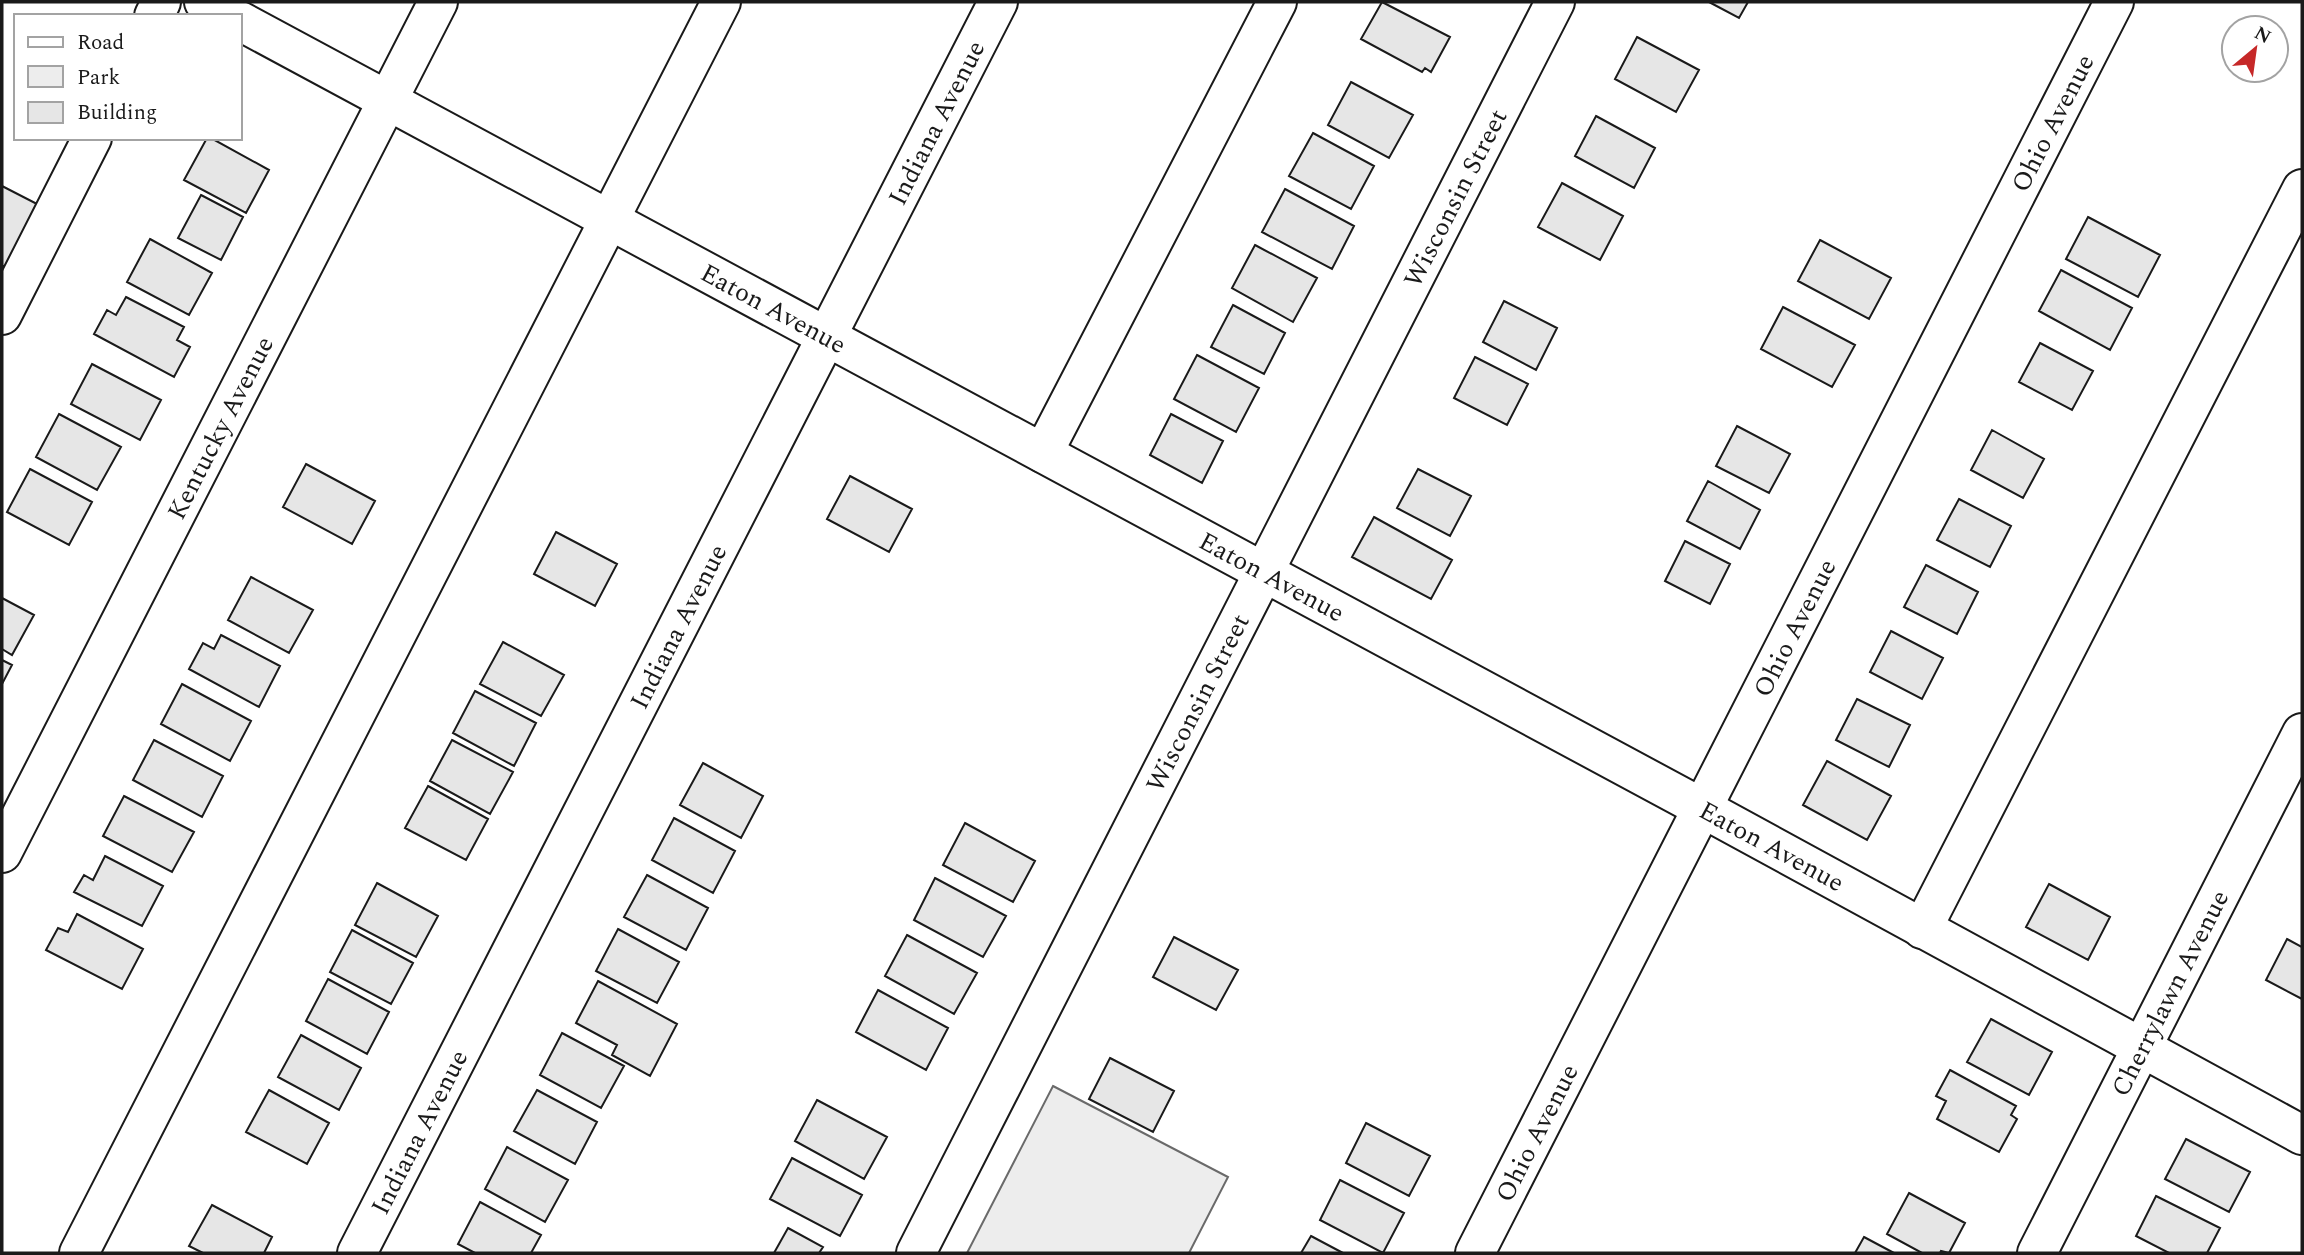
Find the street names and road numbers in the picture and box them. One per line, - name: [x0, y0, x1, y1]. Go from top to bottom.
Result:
- street label: Indiana Avenue: [878, 34, 996, 213]
- street label: Ohio Avenue: [2001, 47, 2105, 199]
- street label: Wisconsin Street: [1394, 102, 1518, 294]
- street label: Eaton Avenue: [693, 253, 853, 365]
- street label: Kentucky Avenue: [157, 329, 285, 527]
- street label: Eaton Avenue: [1191, 522, 1352, 633]
- street label: Indiana Avenue: [620, 537, 738, 716]
- street label: Ohio Avenue: [1743, 552, 1847, 704]
- street label: Wisconsin Street: [1136, 607, 1260, 799]
- street label: Eaton Avenue: [1691, 791, 1851, 903]
- street label: Cherrylawn Avenue: [2101, 883, 2240, 1104]
- street label: Indiana Avenue: [361, 1043, 479, 1222]
- street label: Ohio Avenue: [1485, 1057, 1589, 1209]

